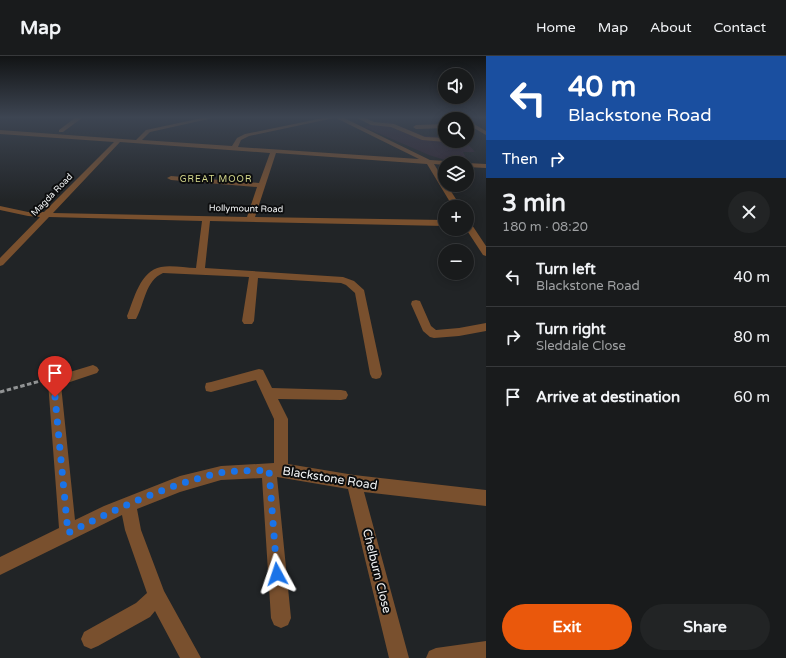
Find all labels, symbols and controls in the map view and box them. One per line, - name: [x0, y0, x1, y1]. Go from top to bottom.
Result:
- text: Map: [20, 17, 61, 39]
- text: Home: [536, 19, 576, 36]
- text: Map: [598, 19, 628, 36]
- text: About: [650, 19, 692, 36]
- text: Contact: [714, 19, 766, 36]
- map controls: [438, 68, 474, 280]
- button: sound: [438, 68, 474, 104]
- text: 40 m: [568, 70, 636, 104]
- icon: left: [502, 72, 554, 124]
- text: Blackstone Road: [568, 104, 712, 126]
- button: search: [438, 112, 474, 148]
- icon: right: [546, 148, 568, 170]
- text: Then: [502, 150, 538, 168]
- button: layers: [438, 156, 474, 192]
- street label: Magda Road: [29, 171, 75, 219]
- district label: GREAT MOOR: [180, 174, 252, 185]
- text: 3 min: [502, 189, 566, 218]
- button: close: [728, 191, 770, 233]
- button: +: [438, 200, 474, 236]
- street label: Hollymount Road: [209, 203, 283, 215]
- text: 180 m · 08:20: [502, 219, 588, 235]
- button: −: [438, 244, 474, 280]
- text: Turn left: [536, 260, 596, 278]
- icon: left: [502, 266, 524, 288]
- text: 40 m: [733, 268, 770, 286]
- text: Blackstone Road: [536, 278, 640, 294]
- text: Turn right: [536, 320, 606, 338]
- icon: right: [502, 326, 524, 348]
- text: 80 m: [733, 328, 770, 346]
- text: Sleddale Close: [536, 338, 626, 354]
- pin: [38, 356, 72, 397]
- icon: arrive: [44, 362, 66, 384]
- icon: arrive: [502, 386, 524, 408]
- text: Arrive at destination: [536, 388, 680, 406]
- text: 60 m: [733, 388, 770, 406]
- street label: Blackstone Road: [282, 464, 378, 492]
- street label: Chelburn Close: [360, 527, 394, 615]
- position arrow: [256, 553, 298, 595]
- button: Exit: [502, 604, 632, 650]
- button: Share: [640, 604, 770, 650]

